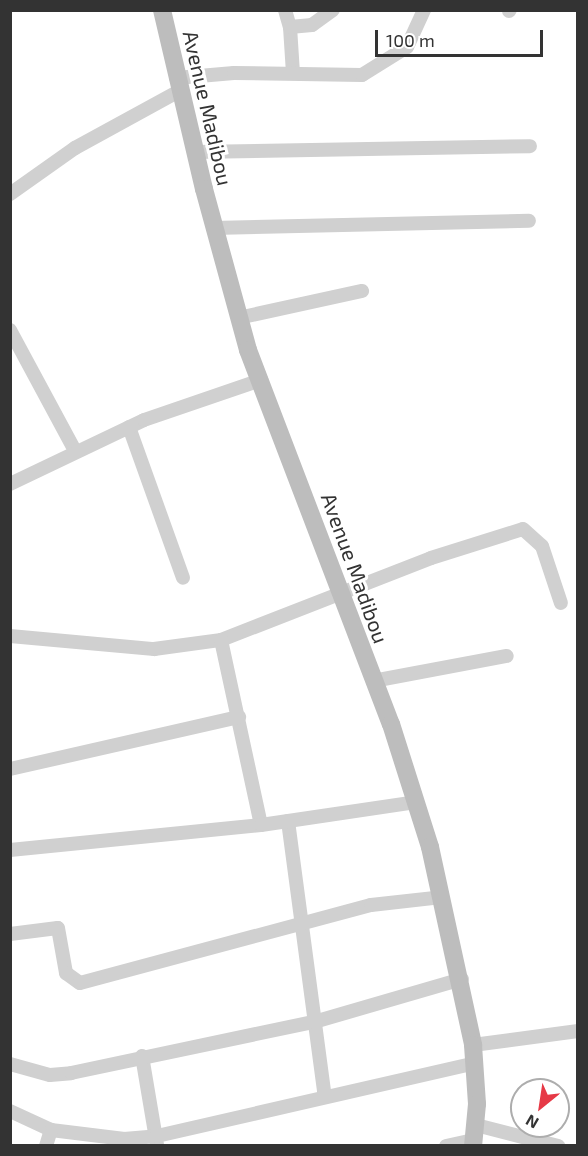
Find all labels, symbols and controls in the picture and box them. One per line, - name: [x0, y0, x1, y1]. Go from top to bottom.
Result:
- scale bar: [378, 18, 546, 56]
- street label: Avenue Madibou: [178, 28, 238, 188]
- text: 100 m: [386, 29, 435, 51]
- street label: Avenue Madibou: [316, 489, 394, 647]
- north arrow: [510, 1078, 570, 1138]
- text: N: [522, 1111, 542, 1133]

